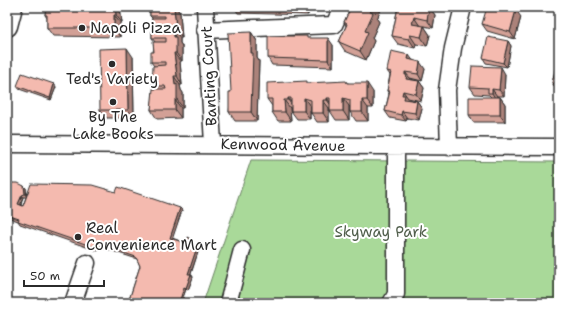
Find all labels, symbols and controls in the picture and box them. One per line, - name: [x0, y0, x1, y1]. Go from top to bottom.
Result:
- place label: Napoli Pizza: [90, 18, 181, 38]
- marker: Napoli Pizza: [77, 23, 87, 33]
- street label: Banting Court: [196, 25, 222, 127]
- marker: Ted's Variety: [107, 59, 117, 69]
- place label: Ted's Variety: [66, 69, 158, 89]
- marker: By The Lake Books: [108, 97, 118, 107]
- place label: By The Lake Books: [72, 107, 154, 144]
- street label: Kenwood Avenue: [220, 134, 346, 156]
- place label: Real Convenience Mart: [86, 218, 217, 255]
- park label: Skyway Park: [335, 222, 427, 242]
- marker: Real Convenience Mart: [73, 232, 83, 242]
- scale bar: [24, 262, 104, 288]
- text: 50 m: [30, 268, 60, 284]

